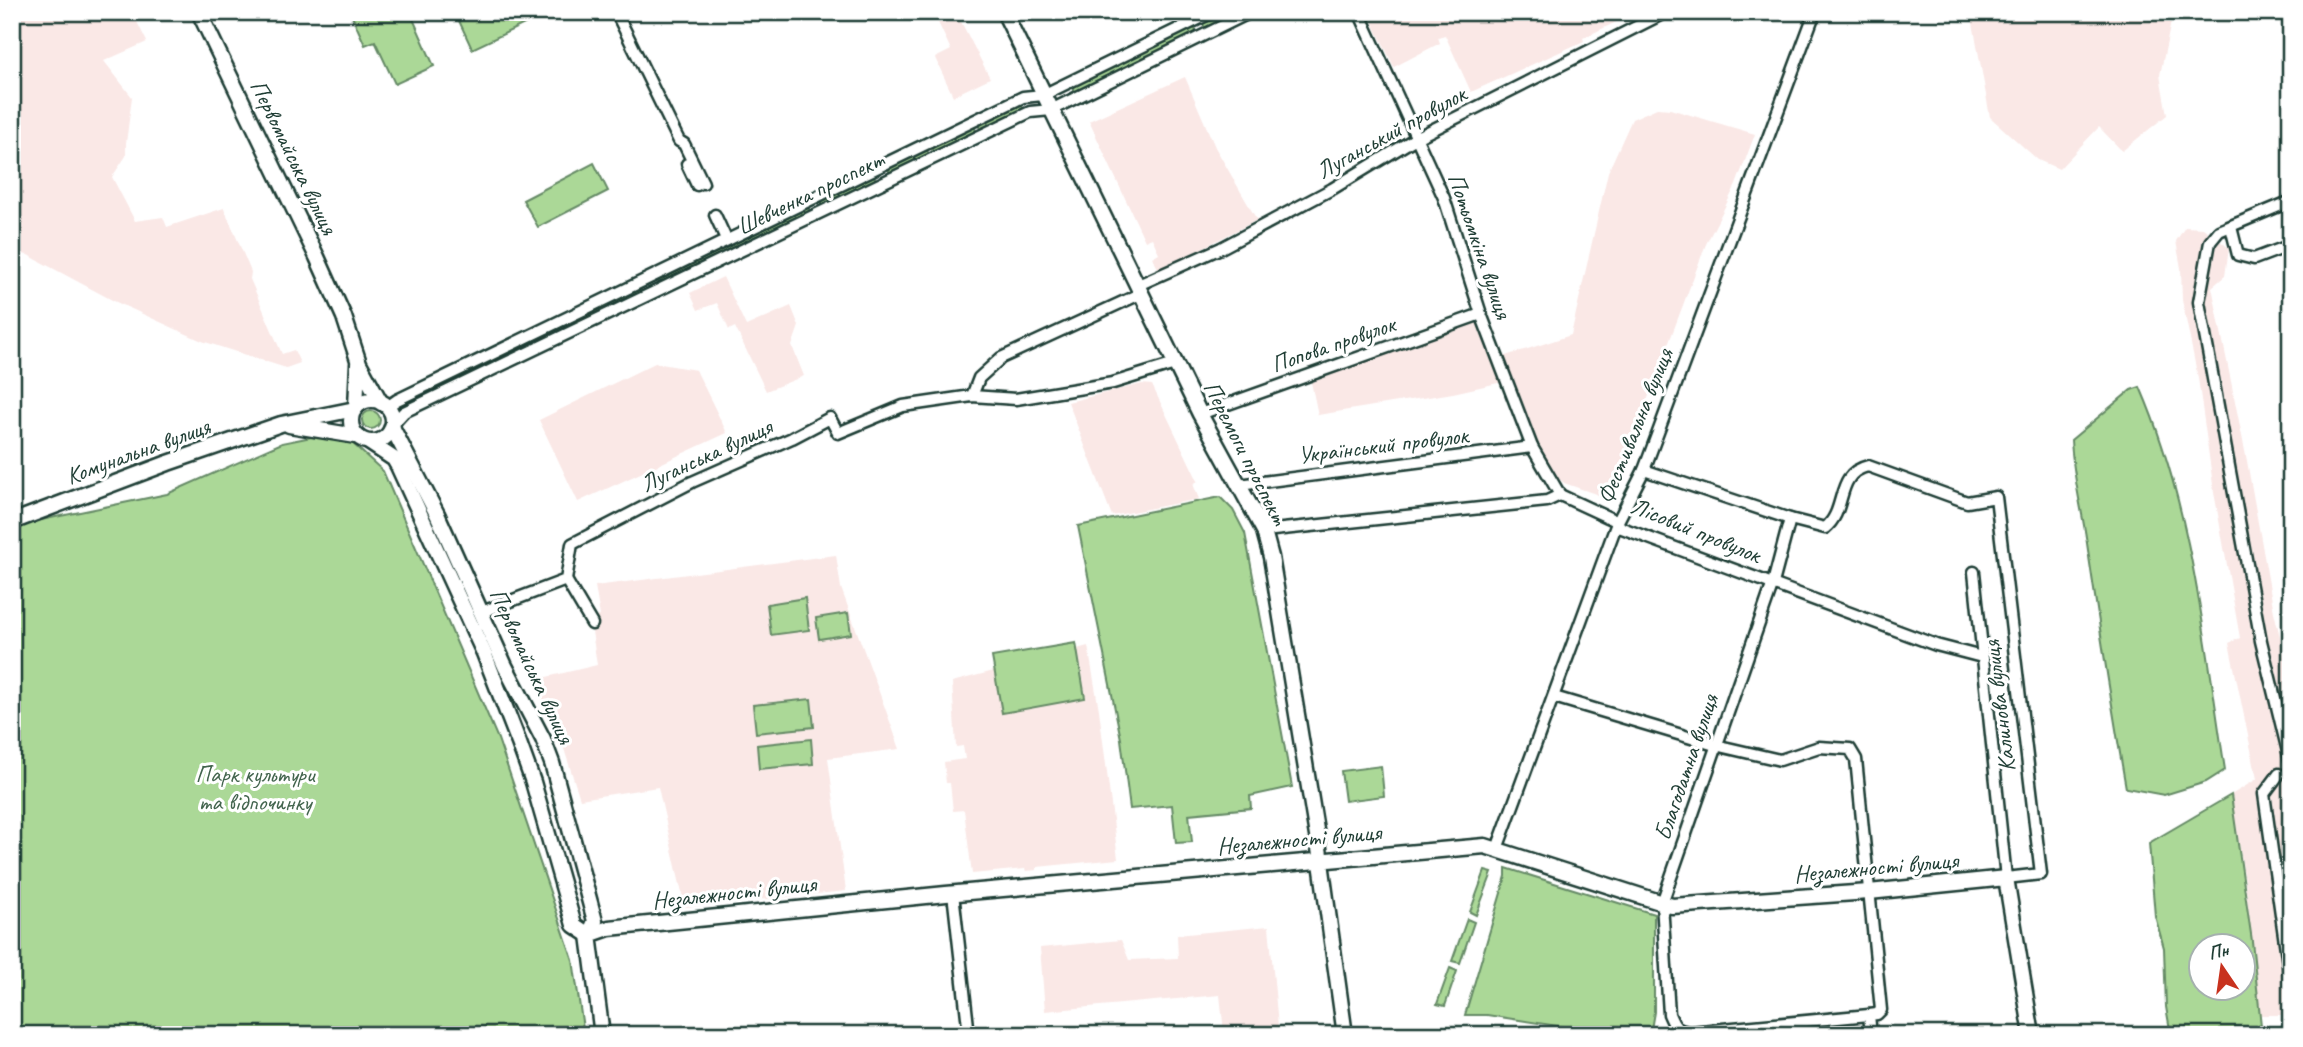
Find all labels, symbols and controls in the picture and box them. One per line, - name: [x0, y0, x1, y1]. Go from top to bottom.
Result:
- street label: Первомайська вулиця: [244, 75, 345, 240]
- street label: Луганський провулок: [1311, 77, 1473, 185]
- street label: Шевченка проспект: [732, 144, 890, 241]
- street label: Потьомкіна вулиця: [1441, 169, 1519, 324]
- street label: Попова провулок: [1267, 308, 1401, 379]
- street label: Фестивальна вулиця: [1590, 343, 1680, 508]
- street label: Перемоги проспект: [1197, 376, 1295, 531]
- street label: Комунальна вулиця: [62, 411, 215, 491]
- street label: Луганська вулиця: [635, 411, 778, 499]
- street label: Український провулок: [1296, 419, 1472, 470]
- street label: Лісовий провулок: [1627, 490, 1767, 570]
- street label: Первомайська вулиця: [483, 583, 582, 750]
- street label: Калинова вулиця: [1976, 637, 2022, 774]
- street label: Благодатна вулиця: [1647, 689, 1725, 844]
- park label: Парк культури та відпочинку: [195, 759, 317, 817]
- street label: Незалежності вулиця: [1216, 817, 1384, 862]
- street label: Незалежності вулиця: [1793, 845, 1961, 890]
- street label: Незалежності вулиця: [651, 868, 819, 917]
- north arrow: [2188, 932, 2258, 1002]
- text: Пн: [2206, 937, 2232, 965]

